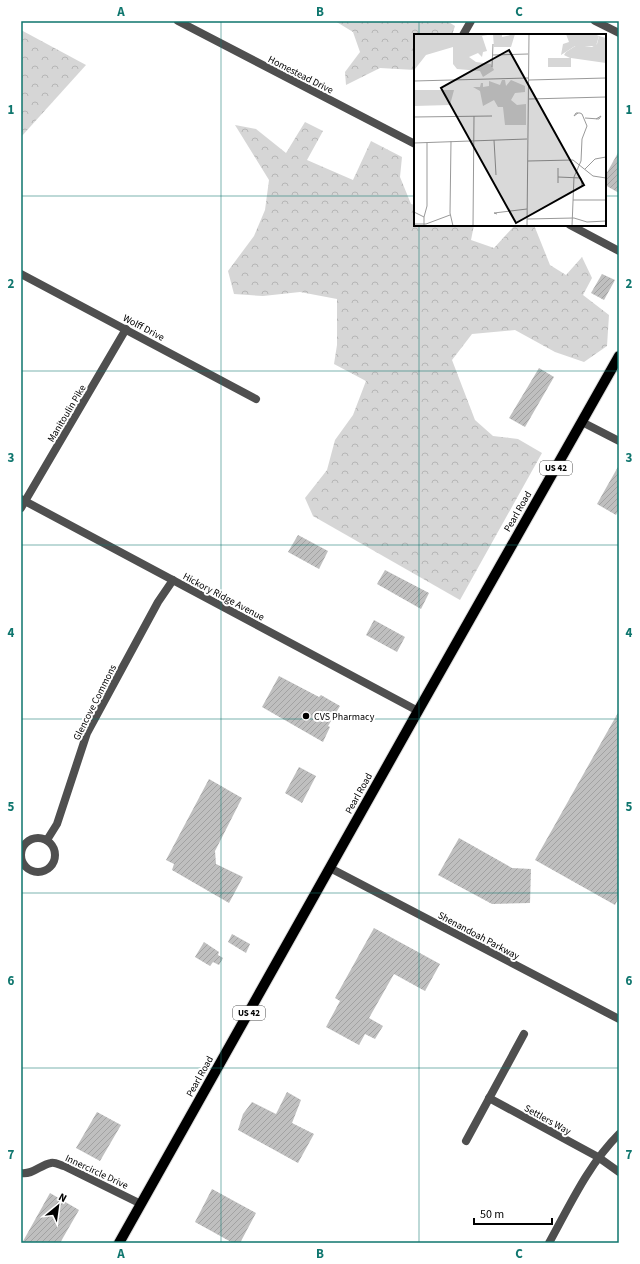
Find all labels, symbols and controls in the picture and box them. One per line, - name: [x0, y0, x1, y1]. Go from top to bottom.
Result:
- text: A: [116, 3, 125, 21]
- text: B: [316, 3, 324, 21]
- text: C: [515, 3, 523, 21]
- inset map: [414, 34, 606, 226]
- street label: Homestead Drive: [266, 52, 336, 97]
- text: 1: [8, 101, 15, 119]
- text: 1: [626, 101, 633, 119]
- text: 2: [8, 275, 15, 293]
- text: 2: [626, 275, 633, 293]
- street label: Wolff Drive: [120, 311, 167, 345]
- street label: Manitoulin Pike: [44, 382, 90, 445]
- text: 3: [8, 449, 15, 467]
- text: 3: [626, 449, 633, 467]
- road number: US 42: [540, 461, 572, 475]
- street label: Pearl Road: [501, 489, 535, 534]
- street label: Hickory Ridge Avenue: [180, 569, 267, 624]
- text: 4: [8, 624, 15, 642]
- text: 4: [626, 624, 633, 642]
- street label: Glencove Commons: [70, 662, 120, 743]
- place label: CVS Pharmacy: [314, 710, 375, 724]
- marker: CVS Pharmacy: [301, 711, 311, 721]
- street label: Pearl Road: [342, 771, 376, 816]
- text: 5: [8, 798, 15, 816]
- text: 5: [626, 798, 633, 816]
- street label: Shenandoah Parkway: [435, 908, 522, 963]
- text: 6: [8, 972, 15, 990]
- text: 6: [626, 972, 633, 990]
- road number: US 42: [233, 1006, 265, 1020]
- street label: Pearl Road: [183, 1054, 217, 1099]
- street label: Settlers Way: [522, 1101, 574, 1139]
- text: 7: [8, 1146, 15, 1164]
- text: 7: [626, 1146, 633, 1164]
- street label: Innercircle Drive: [63, 1151, 130, 1193]
- north arrow: [38, 1186, 78, 1226]
- text: N: [56, 1189, 69, 1206]
- scale bar: [474, 1200, 552, 1226]
- text: 50 m: [480, 1206, 504, 1223]
- text: A: [116, 1245, 125, 1263]
- text: B: [316, 1245, 324, 1263]
- text: C: [515, 1245, 523, 1263]

